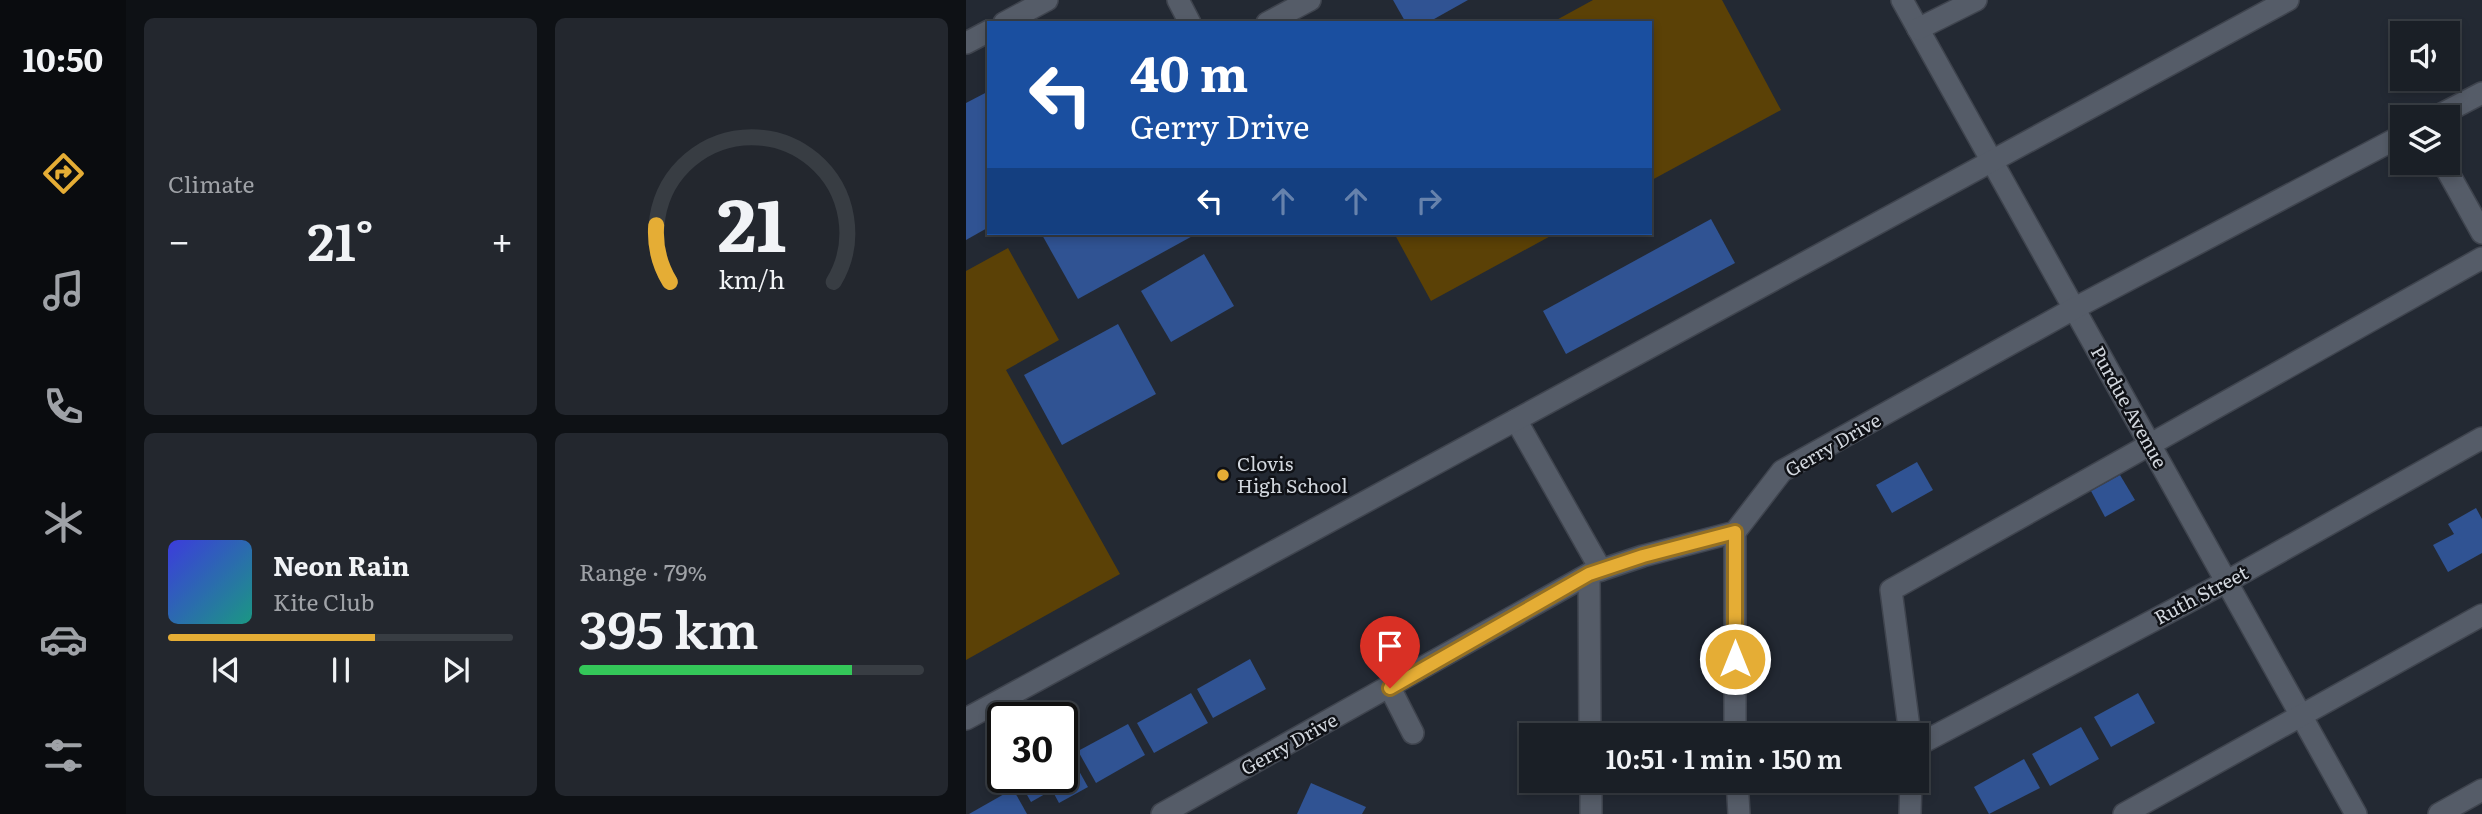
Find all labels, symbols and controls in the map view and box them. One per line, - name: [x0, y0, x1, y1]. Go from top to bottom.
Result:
- map controls: [2390, 21, 2460, 175]
- button: sound: [2390, 21, 2460, 91]
- text: 10:50: [23, 34, 103, 82]
- text: 40 m: [1130, 34, 1248, 107]
- icon: left: [1015, 49, 1106, 140]
- text: Gerry Drive: [1130, 101, 1310, 149]
- button: layers: [2390, 105, 2460, 175]
- icon: directions: [39, 149, 88, 198]
- text: Climate: [168, 166, 254, 200]
- text: 21: [717, 167, 786, 275]
- icon: left: [1191, 182, 1229, 220]
- icon: ahead: [1264, 182, 1302, 220]
- icon: ahead: [1337, 182, 1375, 220]
- icon: right: [1410, 182, 1448, 220]
- text: 21°: [307, 200, 374, 277]
- text: −: [168, 210, 190, 267]
- text: +: [491, 210, 513, 267]
- text: km/h: [718, 260, 785, 297]
- icon: music: [39, 266, 88, 315]
- street label: Purdue Avenue: [2085, 340, 2175, 473]
- icon: phone: [39, 382, 88, 431]
- street label: Gerry Drive: [1779, 405, 1886, 483]
- place label: Clovis High School: [1237, 449, 1348, 499]
- marker: Clovis High School: [1215, 467, 1231, 483]
- icon: climate: [39, 498, 88, 547]
- text: Neon Rain: [273, 545, 410, 584]
- text: Range · 79%: [579, 554, 707, 588]
- street label: Ruth Street: [2149, 557, 2253, 631]
- text: Kite Club: [273, 584, 374, 618]
- text: 395 km: [579, 588, 759, 665]
- icon: car: [39, 615, 88, 664]
- pin: [1360, 616, 1420, 688]
- position arrow: [1698, 622, 1772, 696]
- icon: arrive: [1371, 627, 1409, 665]
- icon: previous: [207, 651, 245, 689]
- icon: pause: [322, 651, 360, 689]
- icon: next: [437, 651, 475, 689]
- speed limit sign: 30: [987, 702, 1078, 793]
- street label: Gerry Drive: [1235, 705, 1342, 781]
- icon: filters: [39, 731, 88, 780]
- text: 10:51 · 1 min · 150 m: [1606, 738, 1842, 777]

